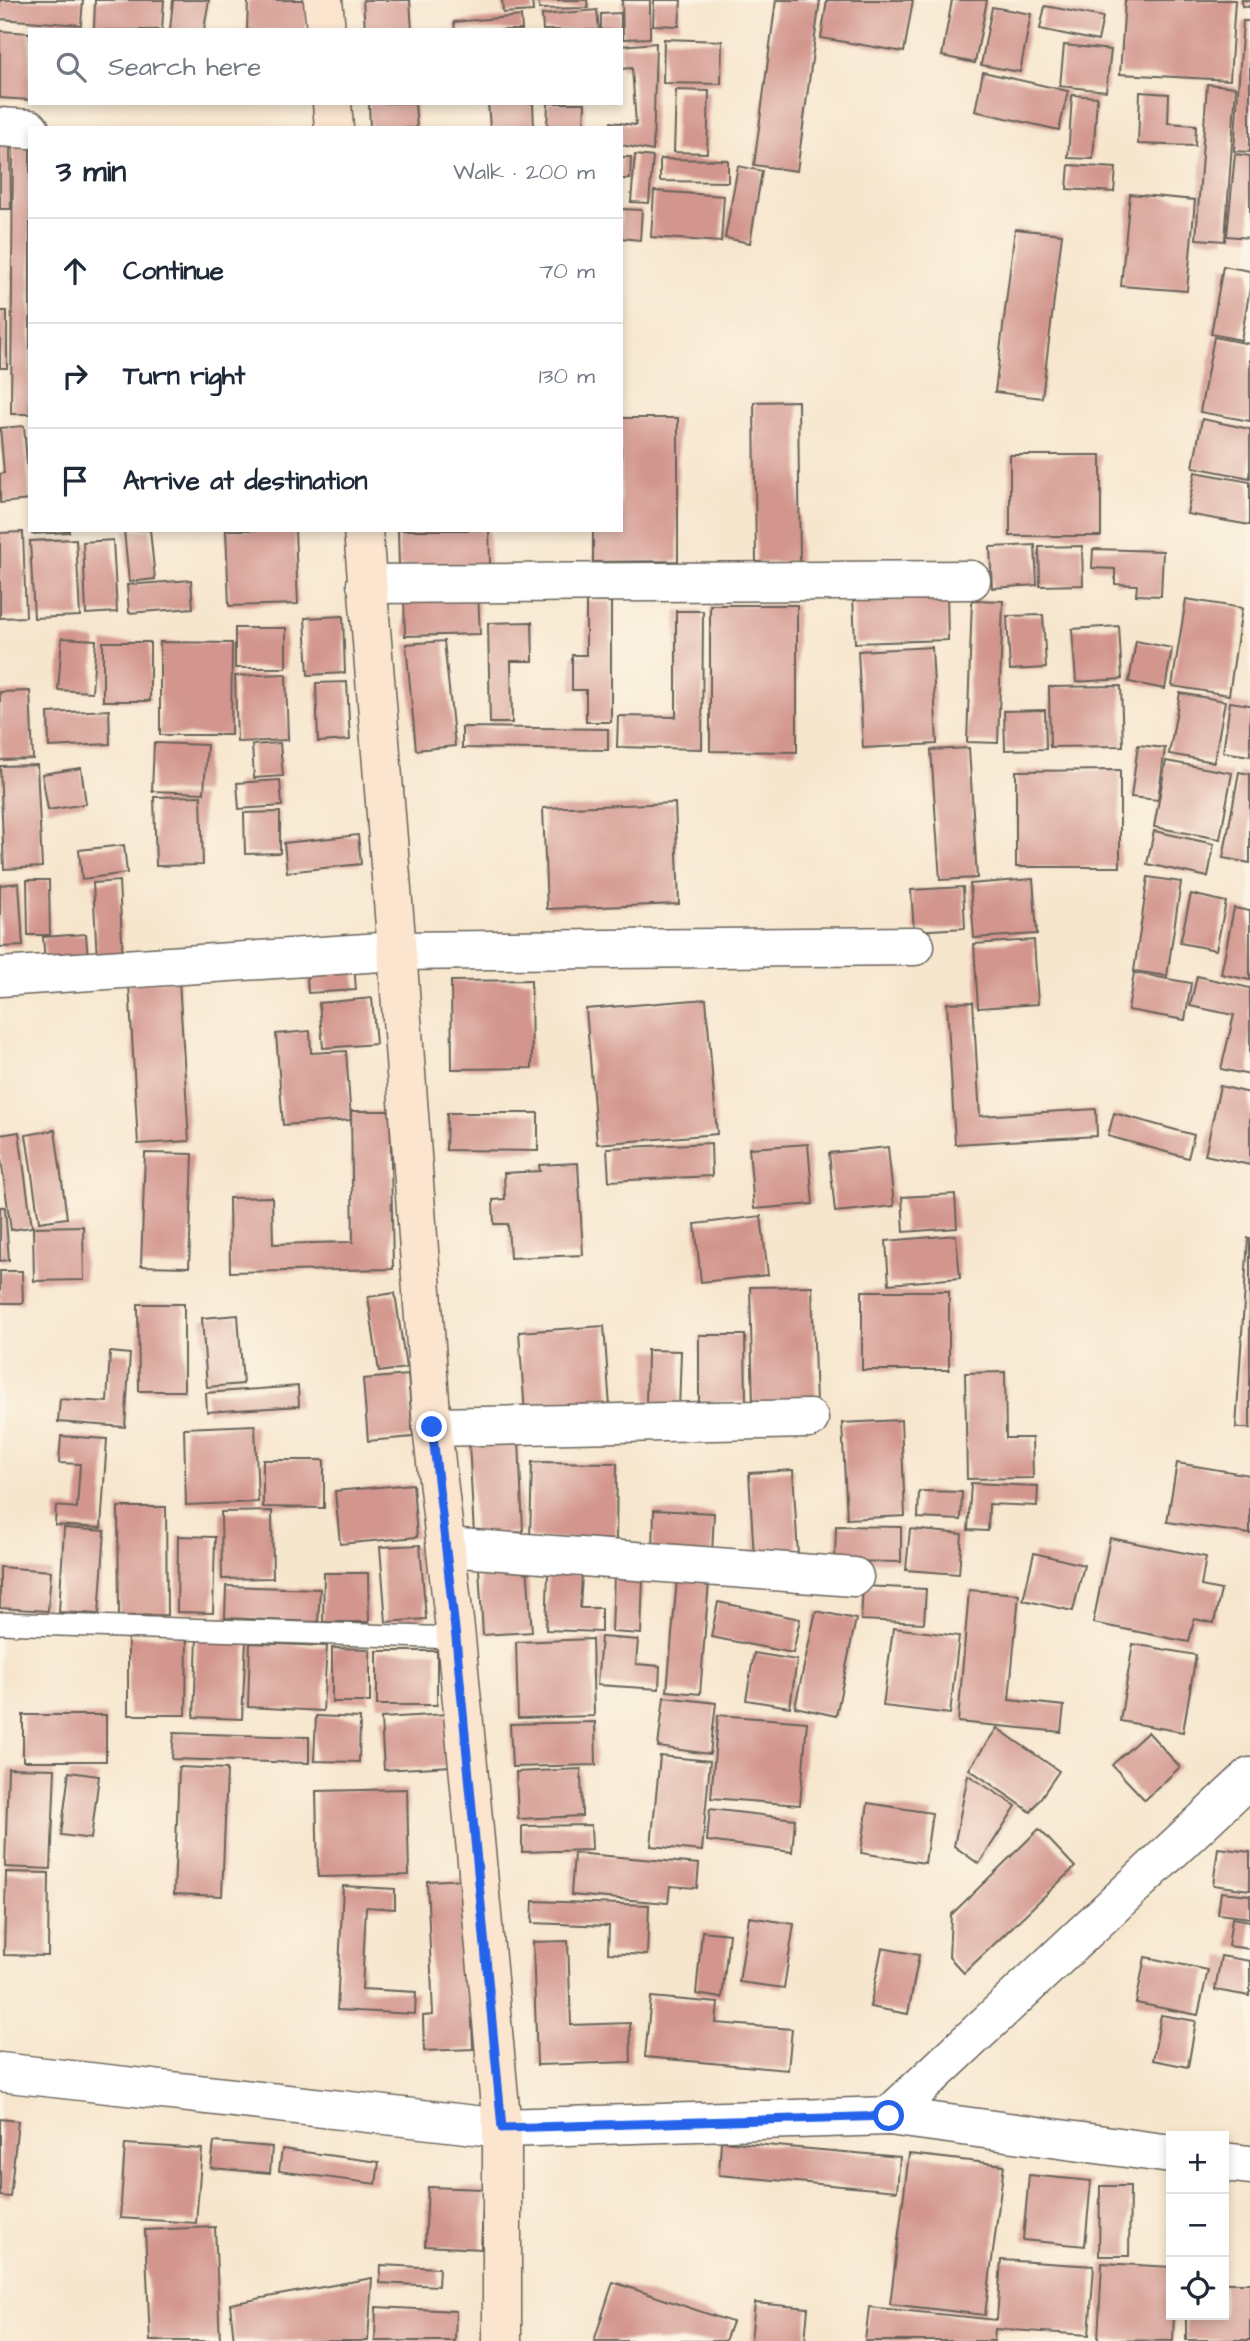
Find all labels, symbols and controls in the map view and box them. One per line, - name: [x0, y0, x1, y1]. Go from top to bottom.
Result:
- search box: [28, 28, 623, 105]
- icon: search: [52, 48, 90, 86]
- text: Search here: [108, 49, 261, 85]
- text: 3 min: [56, 151, 126, 193]
- text: Walk · 200 m: [453, 156, 595, 188]
- icon: ahead: [56, 252, 94, 290]
- text: Continue: [123, 253, 224, 289]
- text: 70 m: [539, 255, 595, 287]
- icon: right: [56, 357, 94, 395]
- text: Turn right: [123, 358, 245, 394]
- text: 130 m: [539, 360, 595, 392]
- icon: arrive: [56, 462, 94, 500]
- text: Arrive at destination: [123, 463, 368, 499]
- route end: [416, 1411, 447, 1442]
- route start: [873, 2100, 904, 2131]
- map controls: [1166, 2131, 1229, 2320]
- button: +: [1166, 2131, 1229, 2194]
- button: −: [1166, 2194, 1229, 2257]
- button: locate: [1166, 2257, 1229, 2320]

